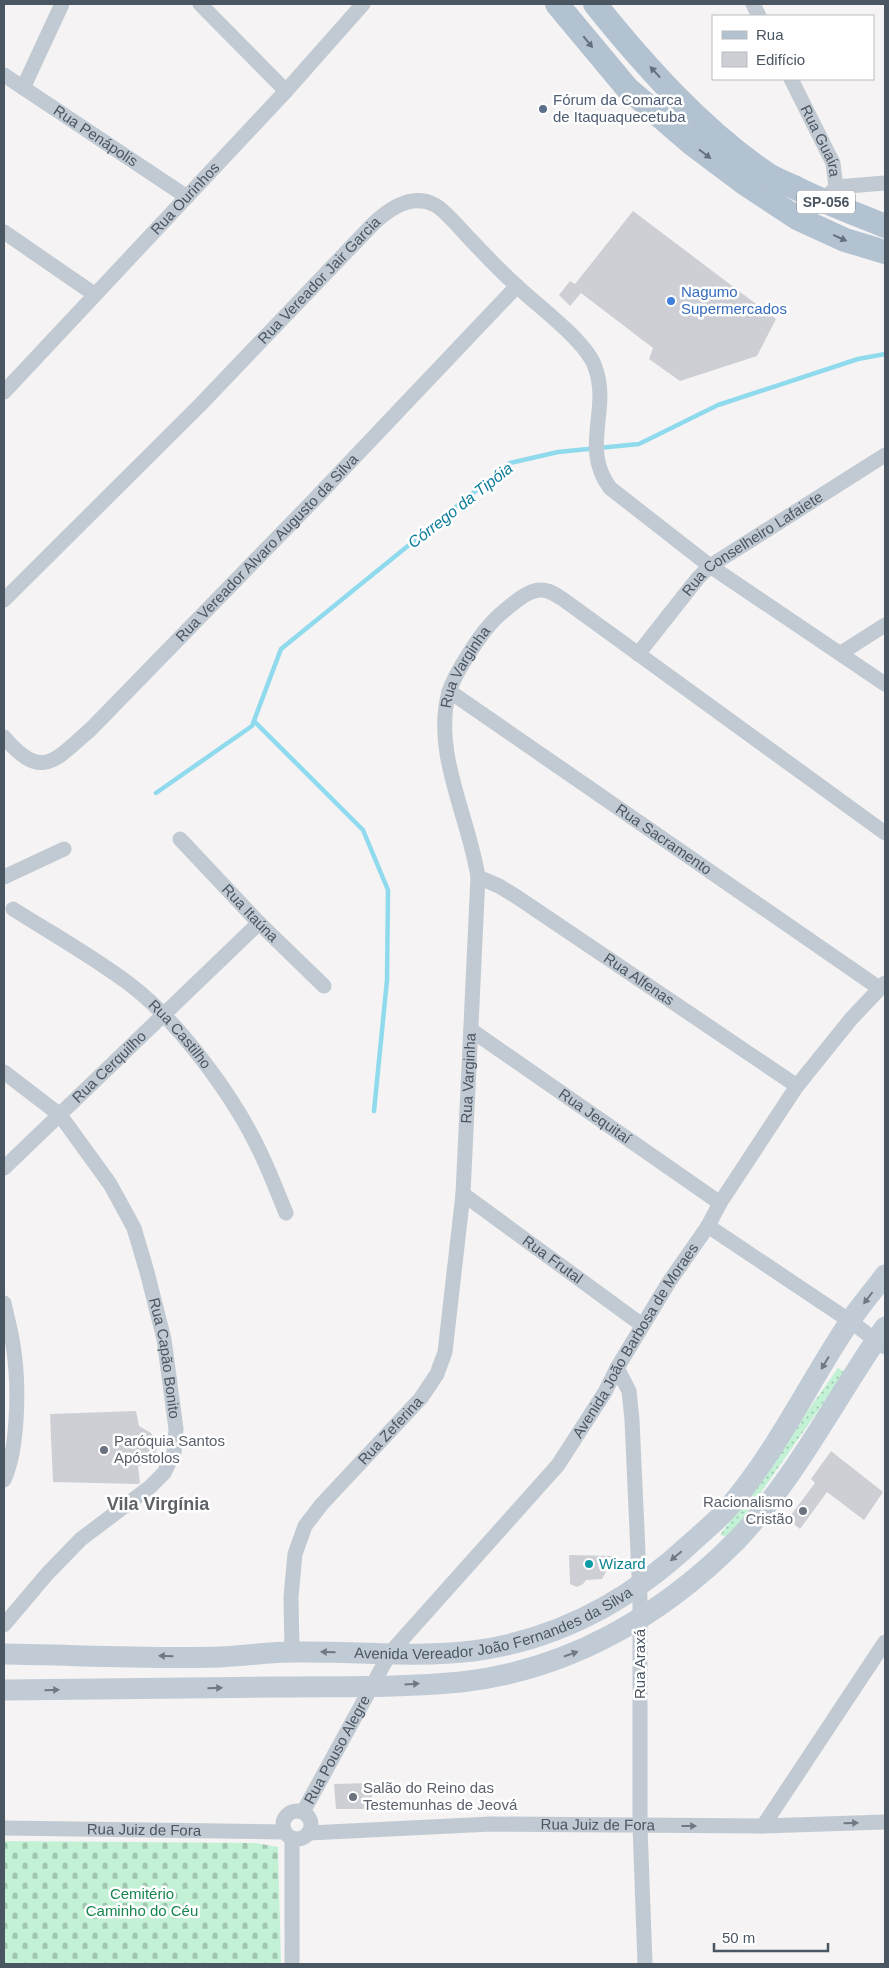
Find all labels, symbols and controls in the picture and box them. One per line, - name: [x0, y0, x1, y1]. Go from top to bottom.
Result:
- legend: [712, 15, 874, 80]
- text: Rua: [756, 26, 784, 43]
- one-way arrow: [582, 35, 593, 48]
- text: Edifício: [756, 51, 805, 68]
- one-way arrow: [649, 66, 661, 78]
- place label: Fórum da Comarca de Itaquaquecetuba: [553, 91, 686, 125]
- street label: Rua Penápolis: [50, 101, 141, 170]
- street label: Rua Guaíra: [797, 102, 844, 178]
- marker: Fórum da Comarca de Itaquaquecetuba: [537, 103, 549, 115]
- one-way arrow: [698, 148, 711, 159]
- street label: Rua Ourinhos: [147, 159, 223, 238]
- road number: SP-056: [797, 190, 855, 213]
- street label: Rua Vereador Jair Garcia: [254, 212, 384, 347]
- one-way arrow: [833, 234, 847, 242]
- place label: Nagumo Supermercados: [681, 283, 787, 317]
- marker: Nagumo Supermercados: [665, 295, 677, 307]
- street label: Rua Vereador Alvaro Augusto da Silva: [172, 450, 362, 645]
- water label: Córrego da Tipóia: [405, 459, 516, 551]
- street label: Rua Conselheiro Lafaiete: [678, 488, 826, 599]
- street label: Rua Varginha: [437, 622, 494, 709]
- street label: Rua Sacramento: [613, 800, 715, 878]
- street label: Rua Itaúna: [219, 880, 283, 945]
- street label: Rua Alfenas: [601, 949, 677, 1009]
- street label: Rua Castilho: [145, 996, 215, 1072]
- street label: Rua Cerquilho: [68, 1027, 149, 1106]
- street label: Rua Varginha: [457, 1032, 479, 1124]
- street label: Rua Jequitaí: [556, 1085, 635, 1147]
- street label: Rua Frutal: [520, 1232, 586, 1287]
- street label: Avenida João Barbosa de Moraes: [569, 1240, 701, 1441]
- one-way arrow: [862, 1291, 873, 1304]
- street label: Rua Capão Bonito: [146, 1296, 184, 1420]
- one-way arrow: [820, 1357, 829, 1370]
- street label: Rua Zeferina: [354, 1392, 426, 1468]
- place label: Paróquia Santos Apóstolos: [114, 1432, 225, 1466]
- marker: Paróquia Santos Apóstolos: [98, 1444, 110, 1456]
- place label: Racionalismo Cristão: [703, 1493, 793, 1527]
- district label: Vila Virgínia: [107, 1494, 210, 1514]
- marker: Racionalismo Cristão: [797, 1505, 809, 1517]
- one-way arrow: [670, 1551, 683, 1562]
- place label: Wizard: [599, 1555, 646, 1572]
- marker: Wizard: [583, 1558, 595, 1570]
- street label: Avenida Vereador João Fernandes da Silva: [354, 1583, 636, 1662]
- street label: Rua Araxá: [631, 1628, 648, 1699]
- one-way arrow: [320, 1648, 336, 1656]
- one-way arrow: [564, 1650, 579, 1657]
- one-way arrow: [158, 1652, 174, 1660]
- one-way arrow: [405, 1679, 421, 1687]
- one-way arrow: [207, 1684, 223, 1692]
- one-way arrow: [45, 1686, 61, 1694]
- street label: Rua Pouso Alegre: [300, 1692, 373, 1807]
- place label: Salão do Reino das Testemunhas de Jeová: [363, 1779, 518, 1813]
- marker: Salão do Reino das Testemunhas de Jeová: [347, 1791, 359, 1803]
- street label: Rua Juiz de Fora: [541, 1815, 656, 1833]
- one-way arrow: [844, 1819, 860, 1827]
- street label: Rua Juiz de Fora: [87, 1820, 202, 1839]
- one-way arrow: [681, 1822, 697, 1830]
- park label: Cemitério Caminho do Céu: [86, 1885, 198, 1919]
- scale bar: [714, 1920, 828, 1952]
- text: 50 m: [722, 1929, 755, 1946]

